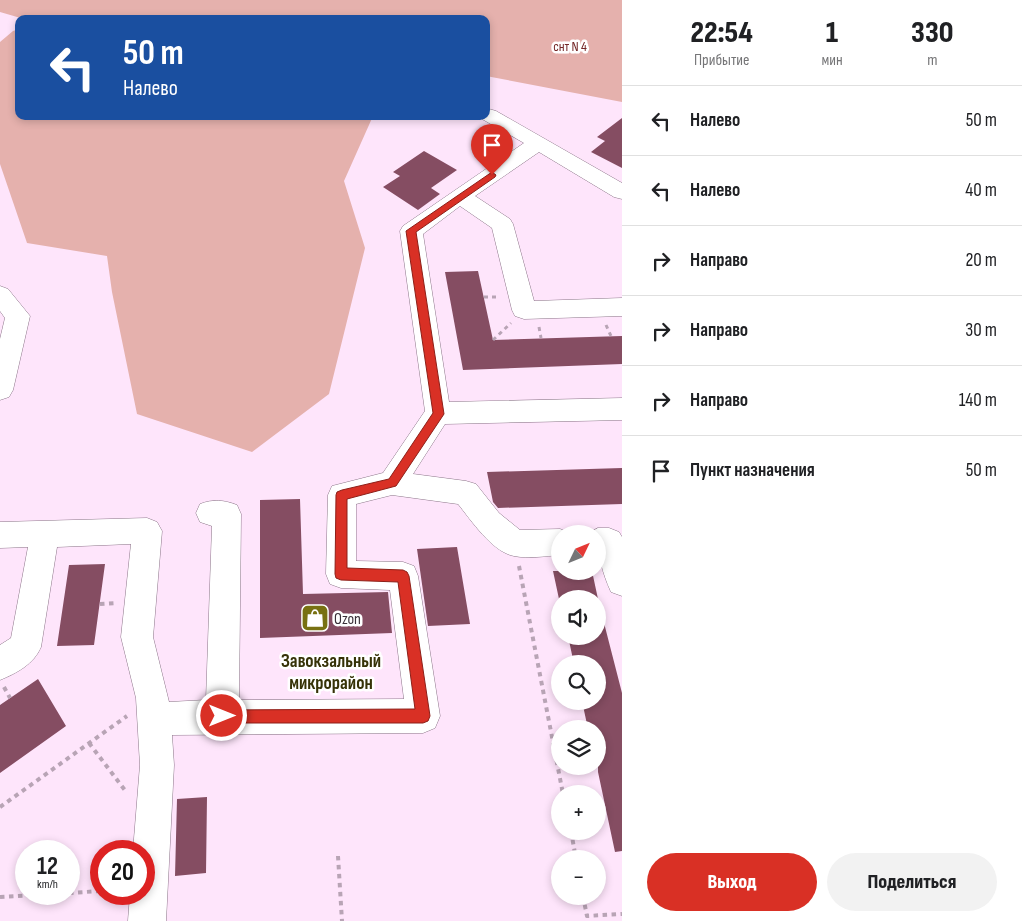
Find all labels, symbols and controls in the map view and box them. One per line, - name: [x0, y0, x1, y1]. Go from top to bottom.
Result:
- text: 22:54: [691, 15, 753, 51]
- text: 1: [826, 15, 838, 51]
- text: 330: [911, 15, 953, 51]
- text: 50 m: [123, 32, 184, 75]
- icon: left: [40, 35, 105, 100]
- park label: снт N 4: [553, 38, 587, 55]
- text: Прибытие: [694, 51, 749, 70]
- text: мин: [821, 51, 843, 70]
- text: m: [927, 51, 937, 70]
- text: Налево: [123, 75, 178, 102]
- icon: left: [647, 107, 675, 135]
- text: Налево: [690, 109, 740, 132]
- text: 50 m: [966, 109, 997, 132]
- pin: [471, 124, 513, 175]
- icon: arrive: [478, 131, 506, 159]
- icon: left: [647, 177, 675, 205]
- text: Налево: [690, 179, 740, 202]
- text: 40 m: [965, 179, 997, 202]
- icon: right: [647, 247, 675, 275]
- text: Направо: [690, 249, 748, 272]
- text: 20 m: [965, 249, 997, 272]
- icon: right: [647, 317, 675, 345]
- text: Направо: [690, 319, 748, 342]
- text: 30 m: [965, 319, 997, 342]
- icon: right: [647, 387, 675, 415]
- text: Направо: [690, 389, 748, 412]
- text: 140 m: [959, 389, 997, 412]
- icon: arrive: [647, 457, 675, 485]
- text: Пункт назначения: [690, 459, 815, 482]
- text: 50 m: [966, 459, 997, 482]
- north arrow: [551, 525, 606, 580]
- map controls: [551, 525, 606, 905]
- button: sound: [551, 590, 606, 645]
- shop icon: Ozon: [300, 603, 330, 633]
- place label: Ozon: [334, 610, 361, 629]
- district label: Завокзальный микрорайон: [281, 650, 381, 695]
- button: search: [551, 655, 606, 710]
- position arrow: [195, 689, 247, 741]
- button: layers: [551, 720, 606, 775]
- button: +: [551, 785, 606, 840]
- speed limit sign: 20: [90, 840, 155, 905]
- button: −: [551, 850, 606, 905]
- text: 12: [37, 851, 58, 882]
- button: Выход: [647, 853, 817, 911]
- button: Поделиться: [827, 853, 997, 911]
- text: km/h: [37, 877, 58, 892]

